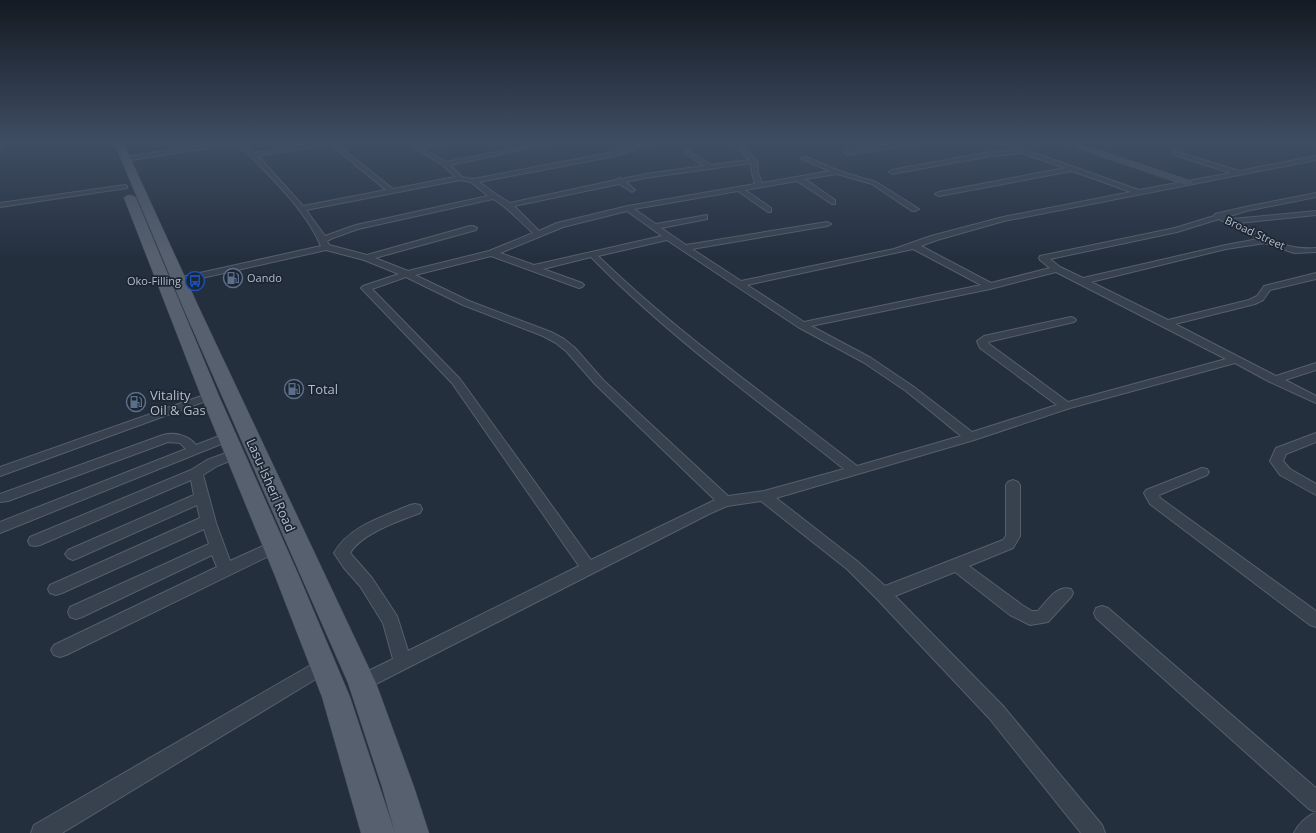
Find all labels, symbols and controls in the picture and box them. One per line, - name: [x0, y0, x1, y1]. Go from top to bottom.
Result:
- street label: Broad Street: [1223, 212, 1288, 253]
- fuel station icon: Oando: [222, 267, 244, 289]
- bus stop icon: Oko-Filling: [184, 270, 206, 292]
- place label: Oando: [247, 270, 282, 285]
- place label: Oko-Filling: [127, 273, 181, 288]
- fuel station icon: Total: [283, 378, 305, 400]
- place label: Total: [308, 380, 338, 398]
- place label: Vitality Oil & Gas: [150, 386, 206, 419]
- fuel station icon: Vitality Oil & Gas: [125, 391, 147, 413]
- street label: Lasu-Isheri Road: [242, 435, 300, 535]

